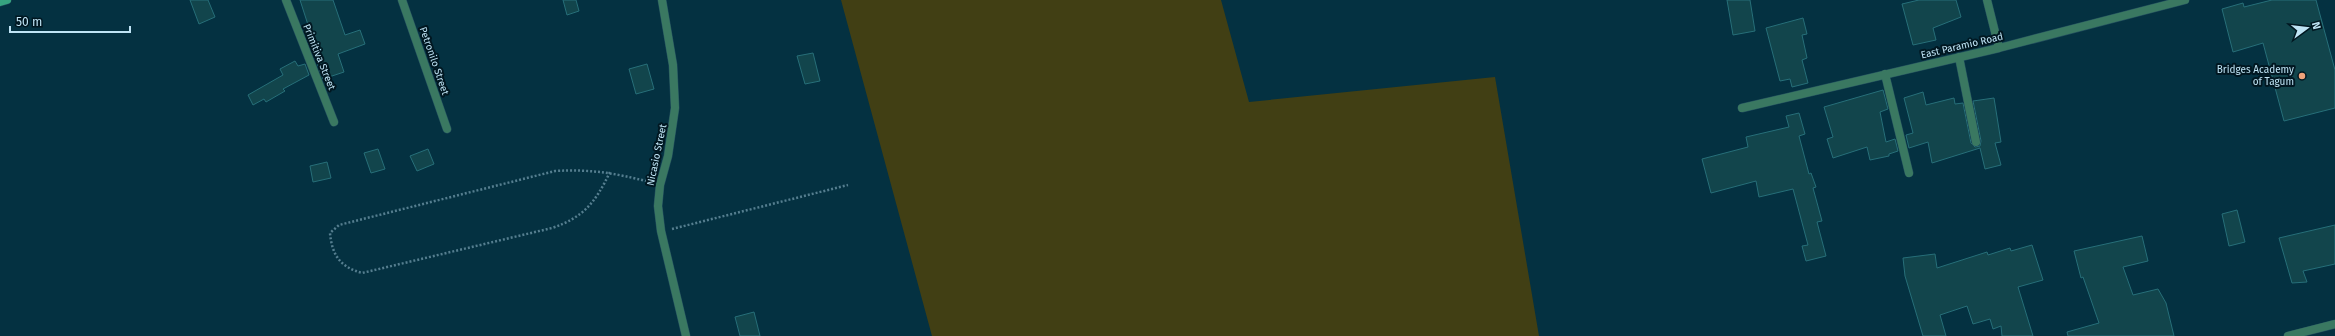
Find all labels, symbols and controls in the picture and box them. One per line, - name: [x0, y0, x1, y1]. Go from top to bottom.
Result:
- scale bar: [10, 8, 130, 34]
- north arrow: [2287, 8, 2327, 48]
- text: 50 m: [16, 15, 42, 29]
- text: N: [2309, 20, 2323, 31]
- street label: Primitiva Street: [300, 22, 338, 92]
- street label: Petronilo Street: [417, 25, 451, 97]
- street label: East Paramio Road: [1920, 31, 2004, 61]
- place label: Bridges Academy of Tagum: [2217, 64, 2294, 88]
- marker: Bridges Academy of Tagum: [2297, 71, 2307, 81]
- street label: Nicasio Street: [645, 123, 669, 187]

